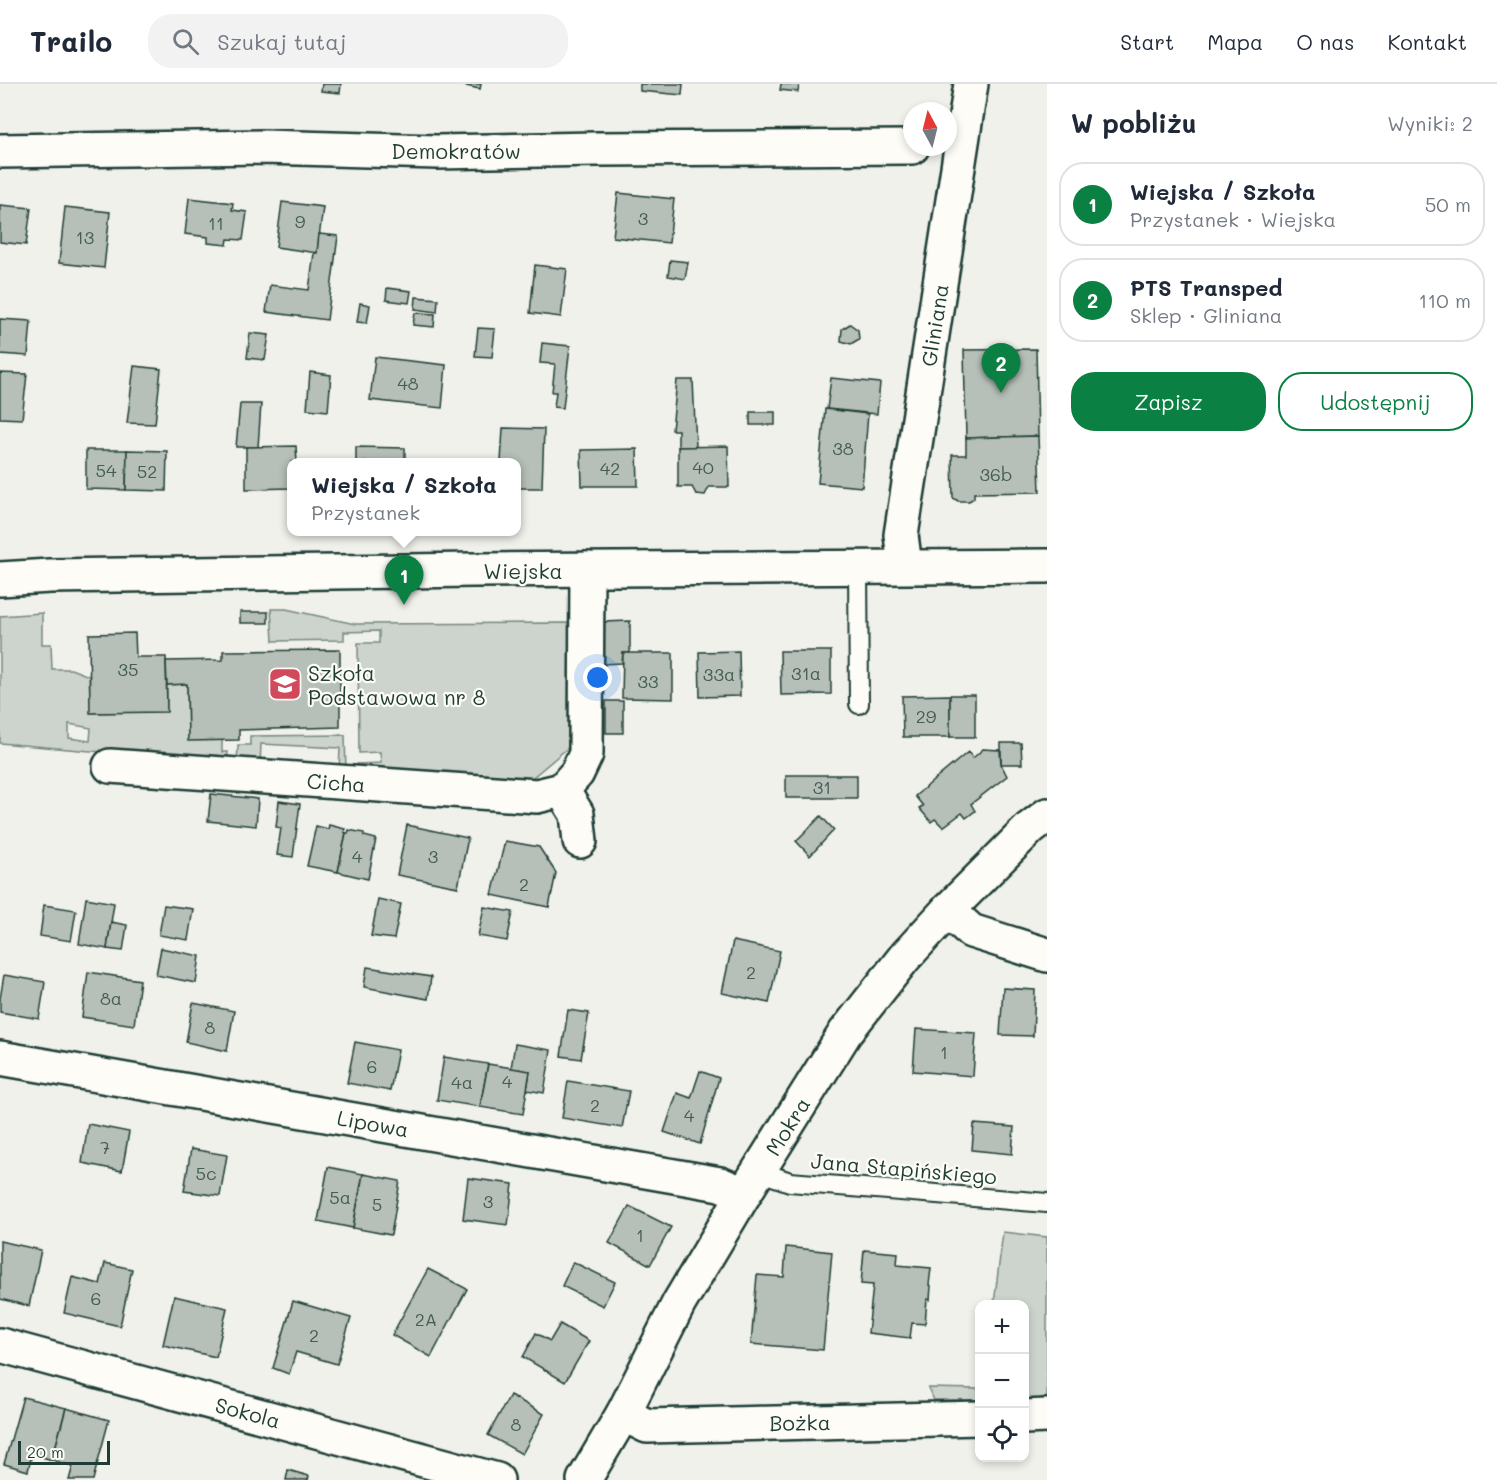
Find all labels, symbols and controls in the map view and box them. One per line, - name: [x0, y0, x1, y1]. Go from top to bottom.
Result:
- search box: [148, 14, 568, 68]
- text: Trailo: [30, 23, 112, 59]
- icon: search: [169, 25, 202, 58]
- text: Szukaj tutaj: [217, 27, 346, 56]
- text: Start: [1120, 28, 1174, 55]
- text: Mapa: [1207, 28, 1263, 55]
- text: O nas: [1296, 28, 1354, 55]
- text: Kontakt: [1387, 28, 1467, 55]
- north arrow: [903, 102, 957, 156]
- text: W pobliżu: [1071, 106, 1197, 140]
- text: Wyniki: 2: [1387, 110, 1473, 136]
- street label: Demokratów: [391, 137, 521, 164]
- text: Wiejska / Szkoła: [1130, 177, 1316, 206]
- text: 1: [1088, 191, 1097, 217]
- text: 50 m: [1425, 191, 1471, 217]
- house number: 3: [638, 206, 648, 230]
- text: Przystanek · Wiejska: [1130, 206, 1336, 232]
- house number: 9: [295, 209, 306, 233]
- house number: 11: [208, 211, 224, 235]
- house number: 13: [76, 225, 94, 249]
- text: PTS Transped: [1130, 273, 1282, 302]
- street label: Gliniana: [914, 282, 954, 368]
- text: 2: [1087, 287, 1098, 313]
- text: 110 m: [1418, 287, 1471, 313]
- text: Sklep · Gliniana: [1130, 302, 1282, 328]
- pin: 2: [982, 344, 1020, 393]
- house number: 48: [397, 371, 419, 395]
- button: Zapisz: [1071, 372, 1266, 431]
- button: Udostępnij: [1278, 372, 1473, 431]
- house number: 38: [832, 436, 854, 460]
- house number: 40: [692, 455, 714, 479]
- house number: 42: [600, 456, 620, 480]
- house number: 54: [95, 458, 117, 482]
- popup: [287, 458, 521, 536]
- house number: 52: [137, 459, 157, 483]
- house number: 36b: [980, 462, 1012, 486]
- text: Wiejska / Szkoła: [311, 470, 497, 499]
- text: Przystanek: [311, 499, 420, 525]
- pin: 1: [384, 556, 424, 605]
- street label: Wiejska: [483, 557, 563, 584]
- house number: 35: [117, 657, 139, 681]
- place label: Szkoła Podstawowa nr 8: [308, 659, 486, 710]
- house number: 31a: [791, 661, 821, 685]
- house number: 33a: [703, 662, 735, 686]
- your location: [583, 663, 612, 692]
- school or university icon: Szkoła Podstawowa nr 8: [267, 666, 303, 702]
- house number: 33: [637, 669, 659, 693]
- house number: 29: [916, 704, 937, 728]
- street label: Cicha: [306, 766, 366, 798]
- house number: 31: [813, 775, 831, 799]
- house number: 4: [352, 844, 363, 868]
- house number: 3: [428, 844, 438, 868]
- house number: 2: [519, 872, 529, 896]
- house number: 2: [746, 960, 756, 984]
- house number: 8a: [100, 986, 122, 1010]
- house number: 8: [205, 1015, 216, 1039]
- house number: 1: [940, 1040, 948, 1064]
- house number: 6: [367, 1054, 377, 1078]
- house number: 4: [502, 1069, 513, 1093]
- house number: 4a: [451, 1070, 473, 1094]
- street label: Mokra: [759, 1092, 815, 1160]
- house number: 2: [590, 1093, 600, 1117]
- street label: Lipowa: [335, 1103, 411, 1143]
- house number: 4: [684, 1103, 695, 1127]
- house number: 7: [100, 1135, 110, 1159]
- street label: Jana Stapińskiego: [810, 1146, 998, 1190]
- house number: 5c: [195, 1161, 217, 1185]
- house number: 5a: [329, 1185, 351, 1209]
- house number: 3: [483, 1189, 493, 1213]
- house number: 5: [372, 1192, 382, 1216]
- house number: 1: [636, 1223, 644, 1247]
- house number: 6: [91, 1286, 101, 1310]
- map controls: [975, 1300, 1029, 1462]
- button: +: [975, 1300, 1029, 1354]
- house number: 2A: [415, 1307, 437, 1331]
- house number: 2: [309, 1323, 319, 1347]
- button: −: [975, 1354, 1029, 1408]
- street label: Sokola: [213, 1390, 283, 1434]
- street label: Bożka: [769, 1408, 831, 1436]
- button: locate: [975, 1408, 1029, 1462]
- house number: 8: [511, 1412, 522, 1436]
- scale bar: [18, 1438, 110, 1466]
- text: 20 m: [27, 1441, 64, 1462]

